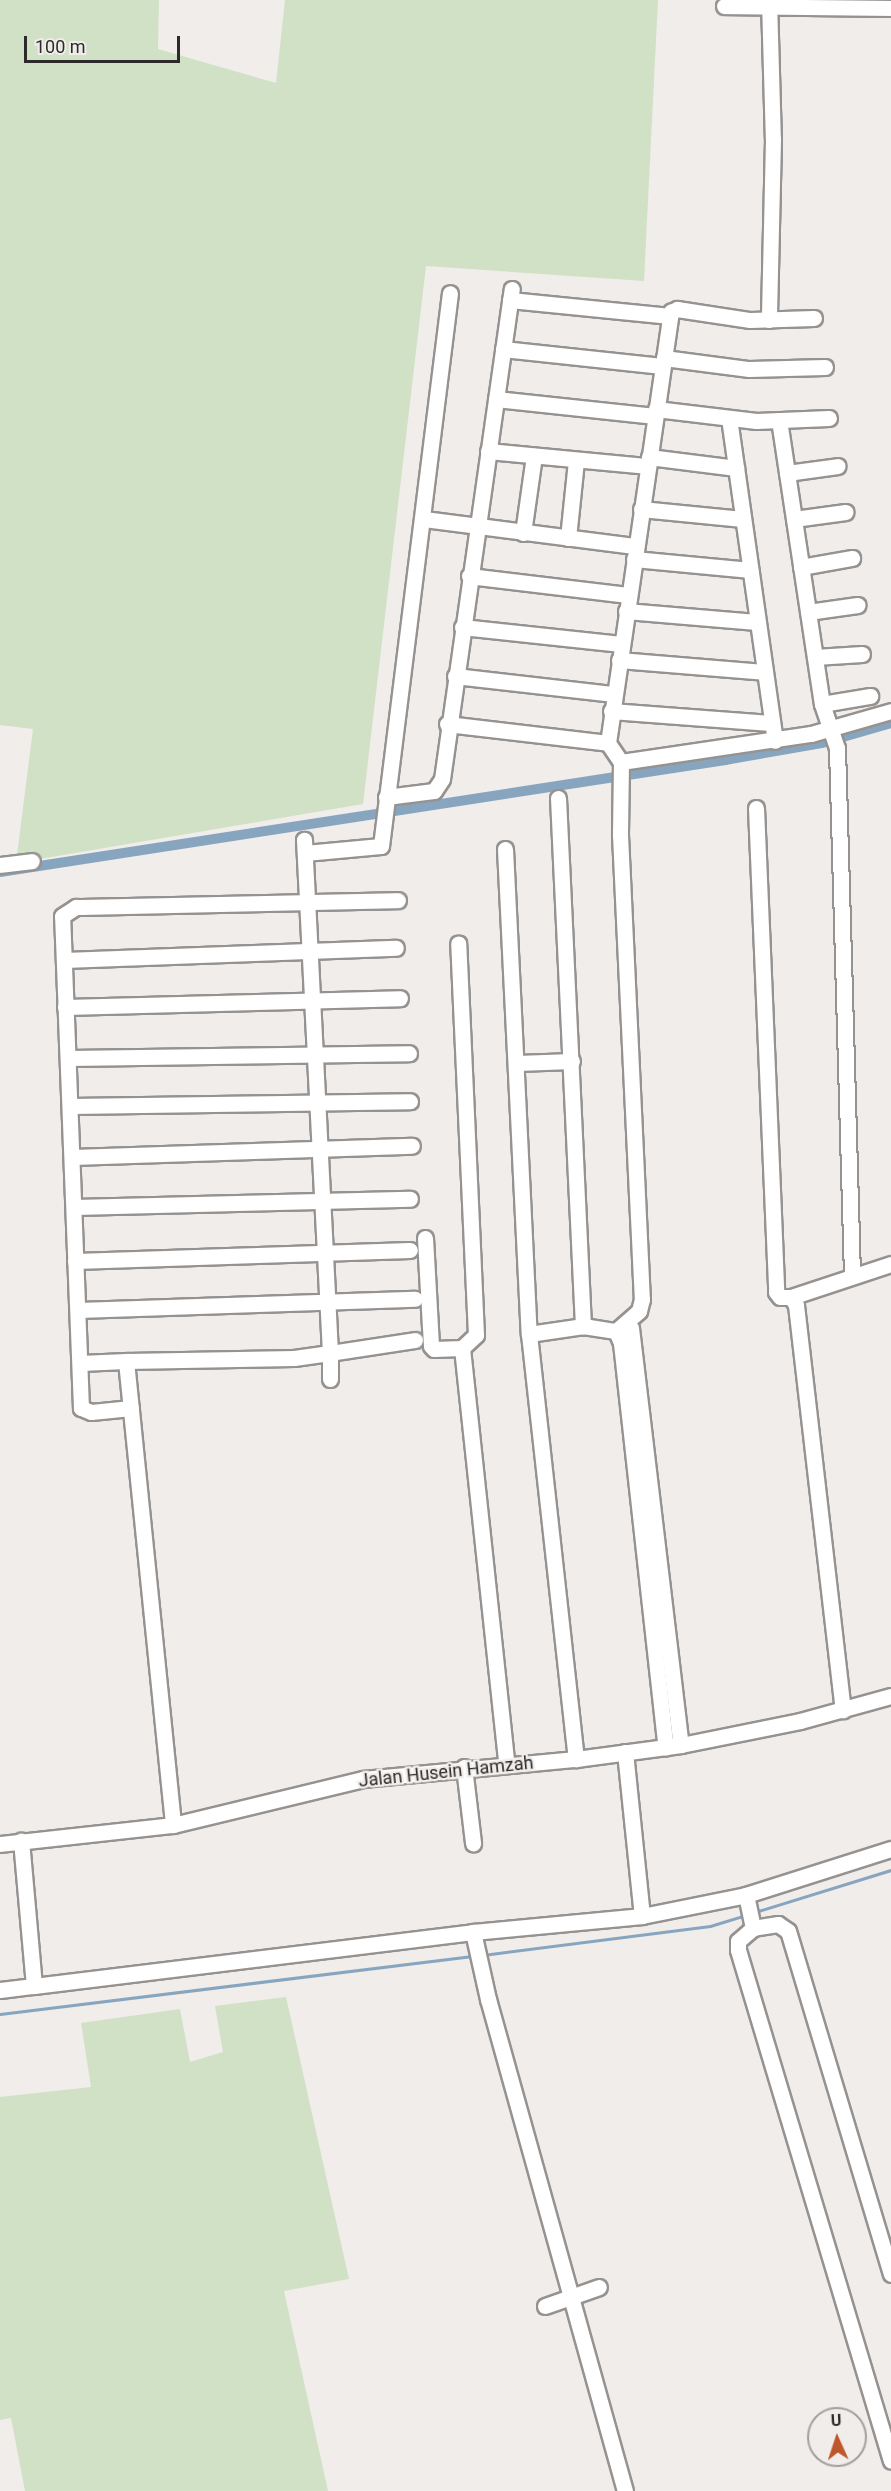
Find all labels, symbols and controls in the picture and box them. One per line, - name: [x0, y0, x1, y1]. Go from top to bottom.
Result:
- scale bar: [27, 24, 183, 62]
- text: 100 m: [35, 36, 86, 57]
- street label: Jalan Husein Hamzah: [357, 1752, 535, 1792]
- north arrow: [807, 2407, 867, 2467]
- text: U: [830, 2411, 842, 2430]

